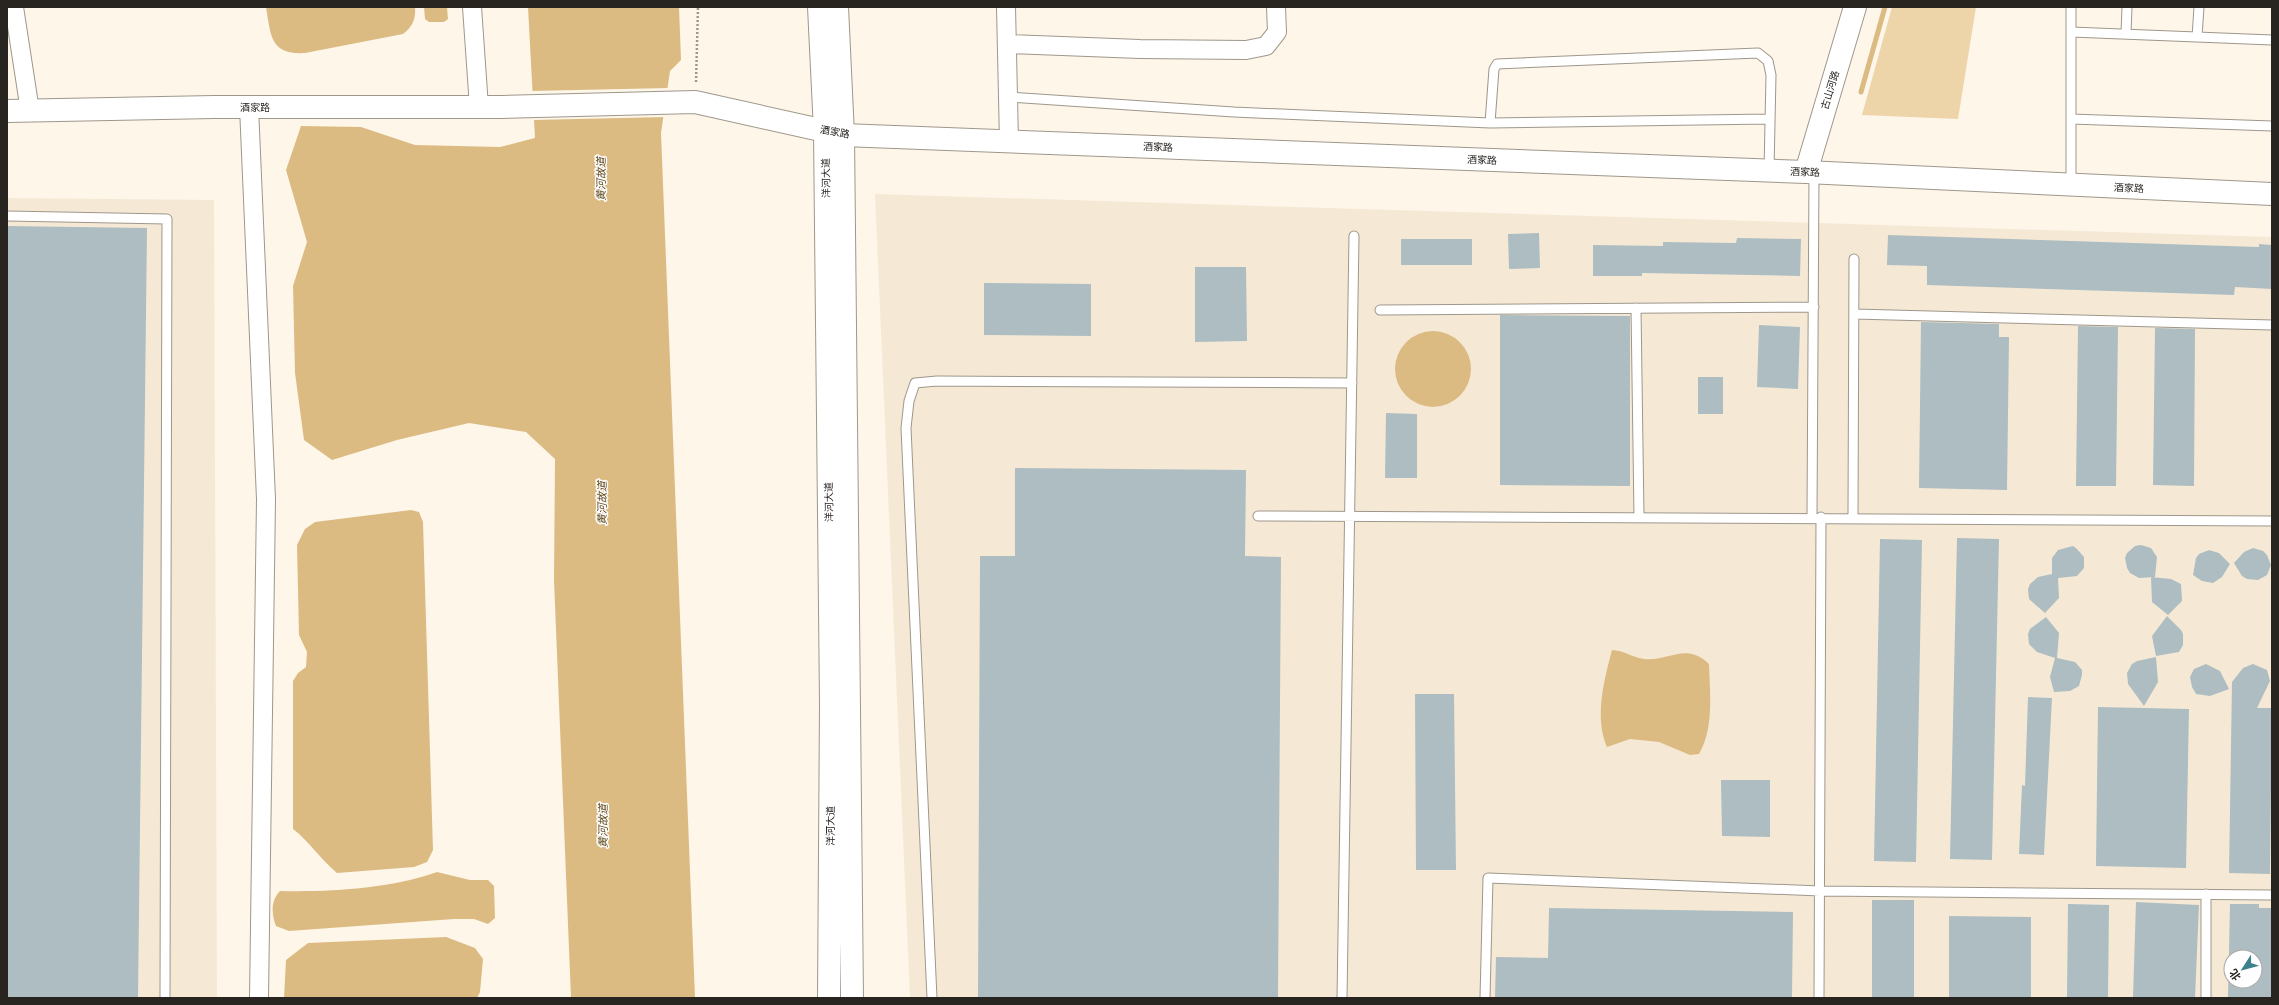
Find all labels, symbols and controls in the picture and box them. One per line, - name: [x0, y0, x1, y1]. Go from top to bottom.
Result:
- street label: 古山河路: [1819, 69, 1841, 111]
- street label: 酒家路: [240, 102, 270, 113]
- street label: 酒家路: [819, 124, 851, 140]
- street label: 酒家路: [1143, 141, 1173, 153]
- street label: 酒家路: [1467, 154, 1497, 166]
- water label: 黄河故道: [595, 155, 607, 201]
- street label: 洋河大道: [820, 158, 832, 198]
- street label: 酒家路: [1790, 166, 1820, 178]
- street label: 酒家路: [2114, 182, 2144, 194]
- water label: 黄河故道: [596, 479, 608, 525]
- street label: 洋河大道: [823, 482, 835, 522]
- water label: 黄河故道: [597, 802, 609, 848]
- street label: 洋河大道: [825, 806, 836, 846]
- north arrow: [2223, 949, 2263, 989]
- text: 北: [2227, 967, 2243, 983]

